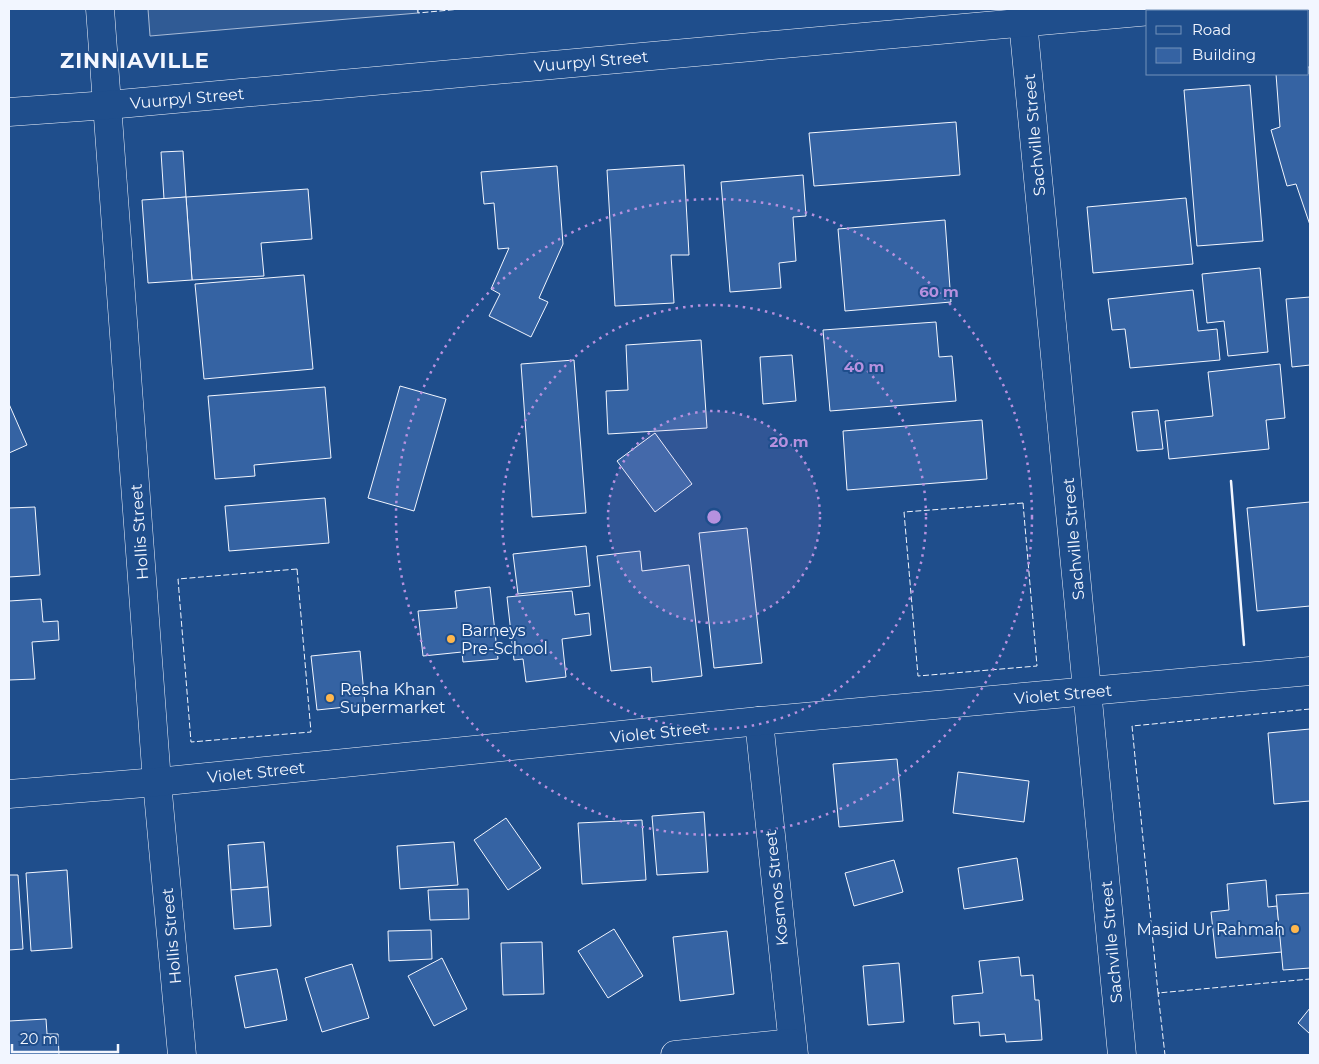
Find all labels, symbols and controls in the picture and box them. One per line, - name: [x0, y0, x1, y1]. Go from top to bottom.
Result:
- legend: [1146, 10, 1309, 75]
- text: Road: [1192, 20, 1231, 39]
- text: Building: [1192, 45, 1256, 64]
- street label: Vuurpyl Street: [533, 47, 649, 76]
- district label: ZINNIAVILLE: [60, 48, 210, 73]
- street label: Sachville Street: [1020, 73, 1049, 197]
- street label: Vuurpyl Street: [129, 84, 245, 113]
- text: 60 m: [919, 282, 959, 301]
- text: 40 m: [844, 357, 884, 376]
- text: 20 m: [769, 432, 809, 451]
- street label: Sachville Street: [1059, 477, 1088, 601]
- street label: Hollis Street: [127, 483, 152, 581]
- centre of rings: [705, 508, 723, 526]
- place label: Barneys Pre-School: [461, 621, 548, 658]
- marker: Barneys Pre-School: [445, 633, 457, 645]
- place label: Resha Khan Supermarket: [340, 680, 446, 717]
- street label: Violet Street: [1013, 681, 1113, 708]
- marker: Resha Khan Supermarket: [324, 692, 336, 704]
- street label: Violet Street: [609, 718, 709, 747]
- street label: Violet Street: [206, 758, 306, 787]
- street label: Kosmos Street: [761, 829, 792, 947]
- street label: Sachville Street: [1097, 880, 1126, 1004]
- street label: Hollis Street: [158, 887, 185, 985]
- place label: Masjid Ur Rahmah: [1136, 920, 1285, 939]
- marker: Masjid Ur Rahmah: [1289, 923, 1301, 935]
- scale bar: [12, 1022, 119, 1054]
- text: 20 m: [20, 1029, 58, 1048]

